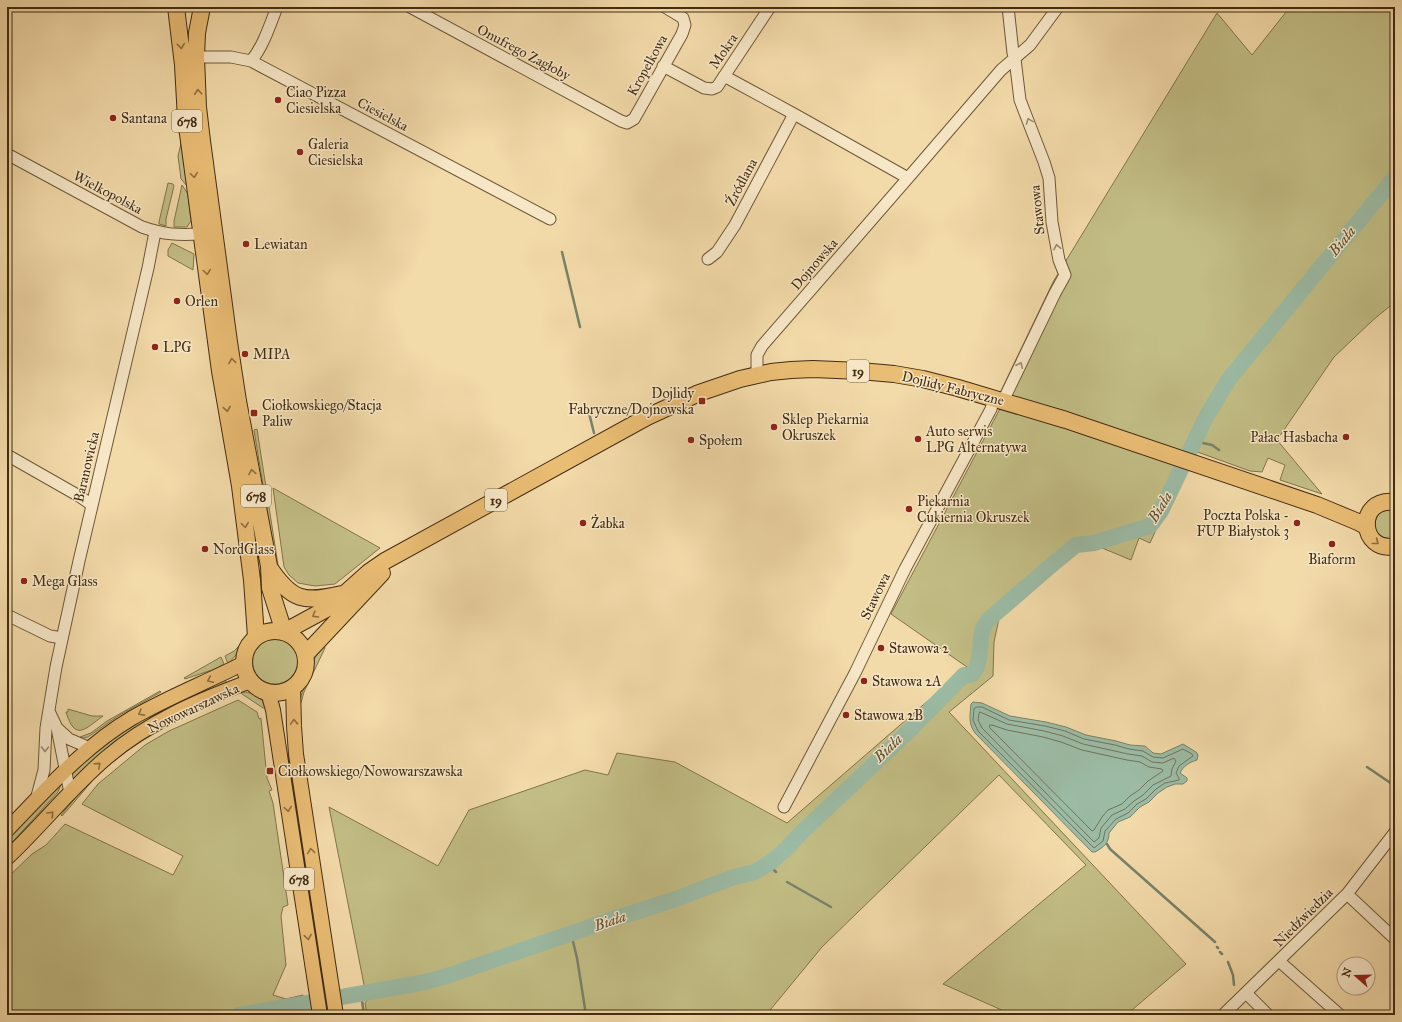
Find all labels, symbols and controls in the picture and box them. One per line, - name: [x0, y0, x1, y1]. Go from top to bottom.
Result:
- street label: Onufrego Zagłoby: [474, 21, 574, 84]
- street label: Mokra: [705, 30, 741, 72]
- street label: Kropelkowa: [624, 32, 671, 99]
- one-way arrow: [176, 43, 185, 49]
- place label: Ciao Pizza Ciesielska: [286, 84, 346, 117]
- one-way arrow: [193, 89, 202, 95]
- street label: Ciesielska: [354, 94, 411, 135]
- marker: Ciao Pizza Ciesielska: [273, 95, 283, 105]
- place label: Santana: [121, 110, 167, 127]
- road number: 678: [172, 110, 202, 132]
- marker: Santana: [108, 113, 118, 123]
- one-way arrow: [1025, 118, 1033, 125]
- place label: Galeria Ciesielska: [308, 136, 363, 169]
- marker: Galeria Ciesielska: [295, 147, 305, 157]
- street label: Źródlana: [720, 155, 761, 209]
- street label: Wielkopolska: [70, 167, 145, 218]
- one-way arrow: [189, 172, 198, 178]
- street label: Stawowa: [1026, 184, 1049, 236]
- water label: Biała: [1324, 223, 1359, 260]
- street label: Dojnowska: [787, 235, 841, 294]
- place label: Lewiatan: [254, 236, 308, 253]
- marker: Lewiatan: [241, 239, 251, 249]
- one-way arrow: [1053, 244, 1061, 250]
- one-way arrow: [202, 269, 211, 275]
- place label: Orlen: [185, 293, 218, 310]
- marker: Orlen: [172, 296, 182, 306]
- place label: LPG: [163, 339, 192, 356]
- marker: LPG: [150, 342, 160, 352]
- place label: MIPA: [253, 346, 291, 363]
- marker: MIPA: [240, 349, 250, 359]
- one-way arrow: [228, 358, 237, 364]
- road number: 19: [847, 360, 869, 382]
- one-way arrow: [1015, 362, 1023, 370]
- street label: Dojlidy Fabryczne: [900, 368, 1006, 409]
- place label: Dojlidy Fabryczne/Dojnowska: [568, 385, 694, 418]
- marker: Dojlidy Fabryczne/Dojnowska: [697, 396, 707, 406]
- place label: Ciołkowskiego/Stacja Paliw: [262, 397, 382, 430]
- one-way arrow: [222, 406, 230, 412]
- marker: Ciołkowskiego/Stacja Paliw: [249, 408, 259, 418]
- place label: Sklep Piekarnia Okruszek: [782, 411, 869, 444]
- marker: Sklep Piekarnia Okruszek: [769, 422, 779, 432]
- place label: Auto serwis LPG Alternatywa: [925, 423, 1027, 456]
- place label: Pałac Hasbacha: [1250, 429, 1338, 446]
- street label: Baranowicka: [70, 430, 103, 504]
- place label: Społem: [699, 432, 743, 449]
- marker: Pałac Hasbacha: [1341, 432, 1351, 442]
- marker: Auto serwis LPG Alternatywa: [913, 434, 923, 444]
- marker: Społem: [686, 435, 696, 445]
- one-way arrow: [248, 469, 256, 475]
- road number: 678: [241, 485, 271, 507]
- water label: Biała: [1143, 488, 1176, 527]
- road number: 19: [485, 489, 507, 511]
- place label: Piekarnia Cukiernia Okruszek: [917, 493, 1030, 526]
- marker: Piekarnia Cukiernia Okruszek: [904, 504, 914, 514]
- place label: Poczta Polska - FUP Białystok 3: [1196, 507, 1289, 540]
- place label: Żabka: [591, 514, 625, 532]
- marker: Żabka: [578, 518, 588, 528]
- marker: Poczta Polska - FUP Białystok 3: [1292, 518, 1302, 528]
- one-way arrow: [240, 522, 249, 528]
- one-way arrow: [1372, 537, 1379, 544]
- marker: Biaform: [1327, 539, 1337, 549]
- place label: NordGlass: [213, 541, 274, 558]
- marker: NordGlass: [200, 544, 210, 554]
- place label: Biaform: [1308, 551, 1356, 568]
- street label: Stawowa: [857, 570, 894, 622]
- place label: Mega Glass: [32, 573, 98, 590]
- marker: Mega Glass: [19, 576, 29, 586]
- one-way arrow: [313, 610, 320, 618]
- place label: Stawowa 2: [889, 640, 949, 657]
- marker: Stawowa 2: [876, 643, 886, 653]
- place label: Stawowa 2A: [872, 673, 942, 690]
- one-way arrow: [207, 675, 214, 683]
- marker: Stawowa 2A: [859, 676, 869, 686]
- street label: Nowowarszawska: [145, 680, 242, 737]
- place label: Stawowa 2B: [854, 707, 923, 724]
- one-way arrow: [138, 709, 145, 716]
- marker: Stawowa 2B: [841, 710, 851, 720]
- one-way arrow: [289, 719, 298, 725]
- water label: Biała: [869, 730, 906, 767]
- one-way arrow: [41, 746, 50, 752]
- one-way arrow: [93, 763, 101, 770]
- place label: Ciołkowskiego/Nowowarszawska: [278, 763, 463, 780]
- marker: Ciołkowskiego/Nowowarszawska: [265, 766, 275, 776]
- one-way arrow: [283, 806, 292, 812]
- one-way arrow: [46, 811, 54, 819]
- one-way arrow: [307, 848, 316, 854]
- road number: 678: [284, 868, 314, 890]
- street label: Niedźwiedzia: [1270, 884, 1337, 951]
- water label: Biała: [591, 907, 628, 935]
- one-way arrow: [303, 934, 312, 940]
- north arrow: [1336, 956, 1376, 996]
- text: N: [1339, 966, 1355, 979]

